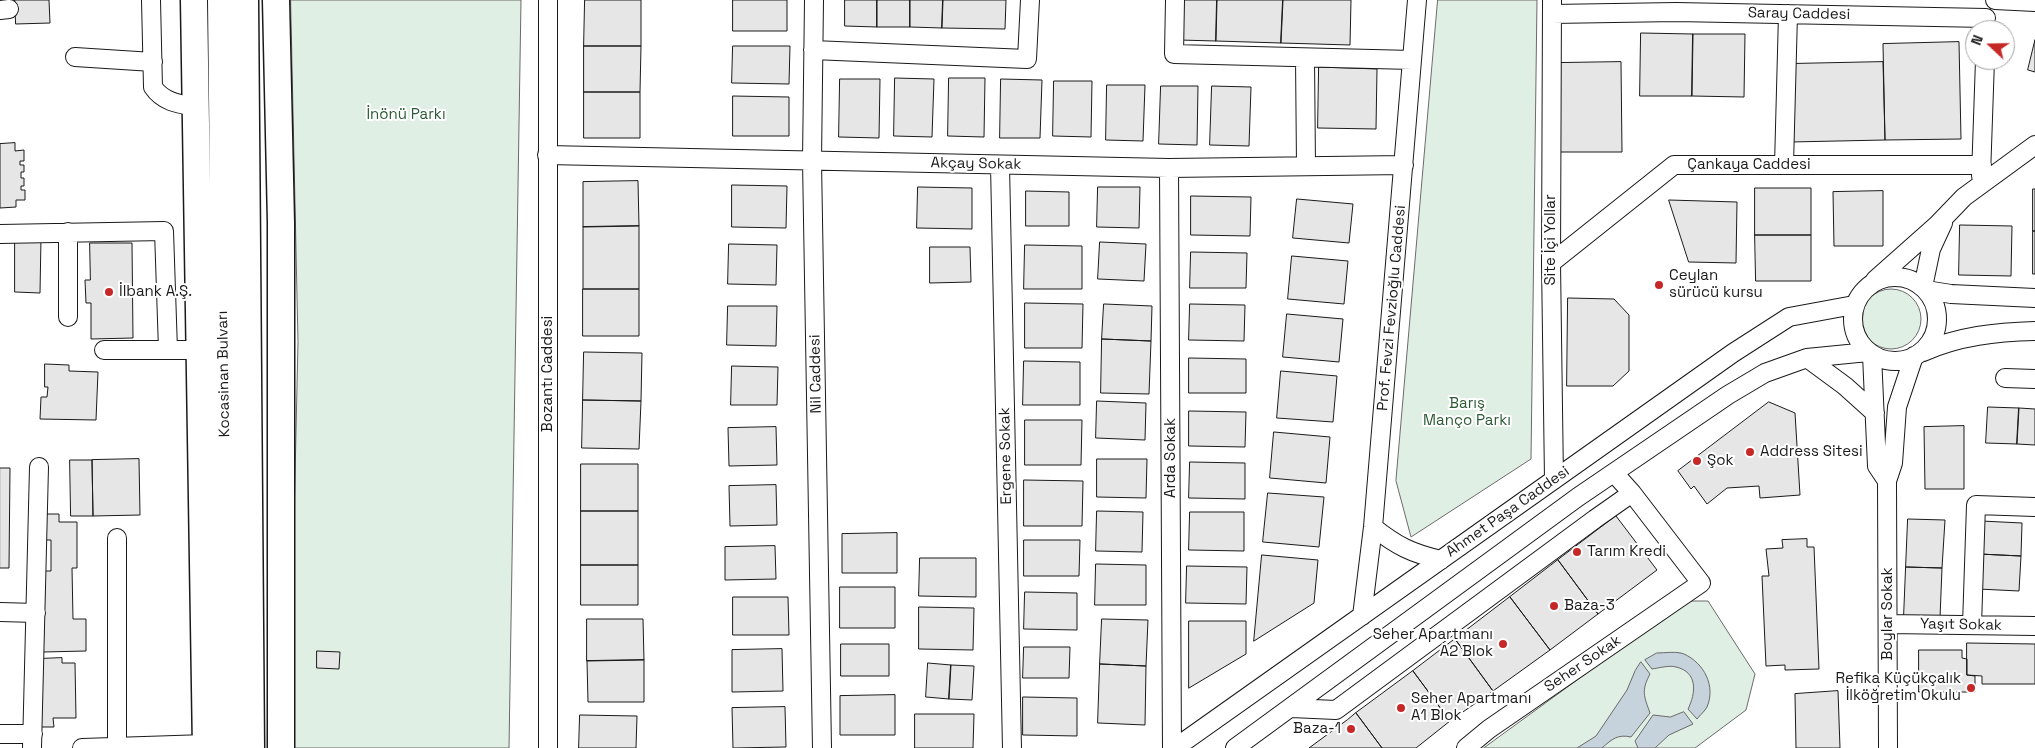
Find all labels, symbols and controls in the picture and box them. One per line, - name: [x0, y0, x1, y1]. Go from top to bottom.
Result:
- street label: Saray Caddesi: [1748, 4, 1850, 24]
- north arrow: [1965, 20, 2015, 70]
- text: N: [1967, 32, 1987, 48]
- park label: İnönü Parkı: [366, 106, 446, 124]
- street label: Akçay Sokak: [931, 154, 1021, 174]
- street label: Çankaya Caddesi: [1687, 156, 1811, 174]
- street label: Site İçi Yollar: [1542, 194, 1560, 286]
- street label: Prof. Fevzi Fevzioğlu Caddesi: [1374, 204, 1410, 412]
- place label: Ceylan sürücü kursu: [1669, 267, 1763, 302]
- marker: Ceylan sürücü kursu: [1653, 279, 1665, 291]
- place label: İlbank A.Ş.: [119, 283, 192, 301]
- marker: İlbank A.Ş.: [103, 286, 115, 298]
- street label: Kocasinan Bulvarı: [214, 311, 234, 437]
- street label: Bozantı Caddesi: [539, 316, 557, 432]
- street label: Nil Caddesi: [806, 334, 826, 414]
- park label: Barış Manço Parkı: [1423, 395, 1511, 430]
- street label: Ergene Sokak: [996, 407, 1016, 505]
- street label: Arda Sokak: [1162, 418, 1180, 498]
- place label: Address Sitesi: [1760, 443, 1863, 461]
- marker: Address Sitesi: [1744, 446, 1756, 458]
- place label: Şok: [1707, 452, 1734, 470]
- marker: Şok: [1691, 455, 1703, 467]
- street label: Ahmet Paşa Caddesi: [1443, 463, 1573, 561]
- place label: Tarım Kredi: [1587, 543, 1666, 561]
- marker: Tarım Kredi: [1571, 546, 1583, 558]
- street label: Boylar Sokak: [1879, 567, 1897, 661]
- place label: Baza-3: [1564, 597, 1615, 615]
- marker: Baza-3: [1548, 600, 1560, 612]
- street label: Yaşıt Sokak: [1920, 615, 2002, 635]
- place label: Seher Apartmanı A2 Blok: [1373, 626, 1493, 661]
- street label: Seher Sokak: [1541, 632, 1625, 696]
- marker: Seher Apartmanı A2 Blok: [1497, 638, 1509, 650]
- place label: Refika Küçükçalık İlköğretim Okulu: [1836, 670, 1961, 705]
- marker: Refika Küçükçalık İlköğretim Okulu: [1965, 682, 1977, 694]
- place label: Seher Apartmanı A1 Blok: [1411, 690, 1531, 725]
- marker: Seher Apartmanı A1 Blok: [1395, 702, 1407, 714]
- place label: Baza-1: [1293, 720, 1341, 738]
- marker: Baza-1: [1345, 723, 1357, 735]

